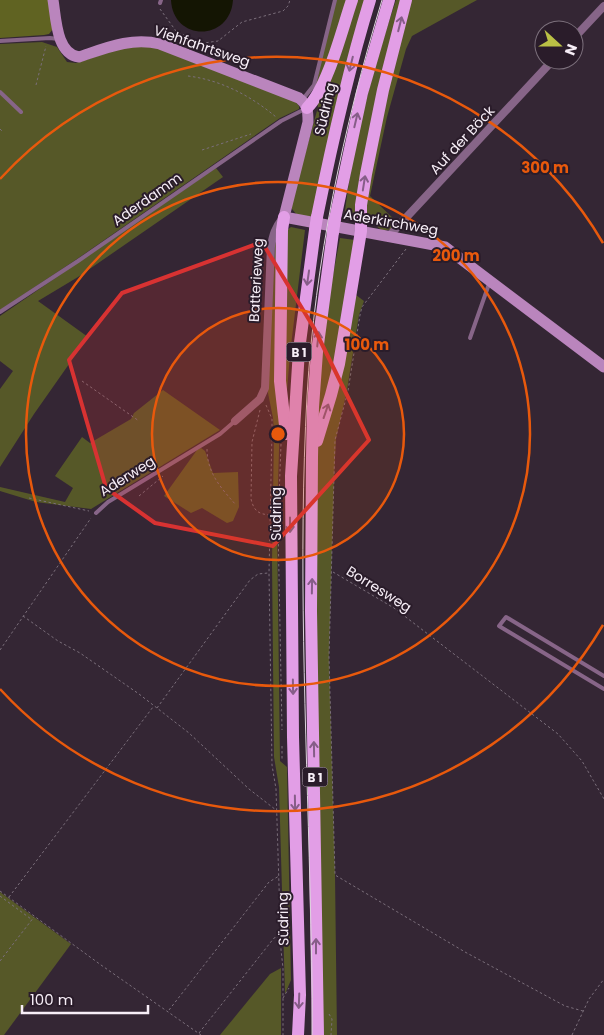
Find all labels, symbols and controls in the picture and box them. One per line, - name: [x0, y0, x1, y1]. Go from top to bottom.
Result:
- one-way arrow: [396, 17, 405, 33]
- street label: Viehfahrtsweg: [151, 20, 253, 72]
- north arrow: [534, 20, 584, 70]
- text: N: [560, 41, 582, 58]
- one-way arrow: [346, 55, 355, 71]
- street label: Südring: [309, 81, 341, 137]
- street label: Auf der Böck: [425, 101, 500, 179]
- one-way arrow: [352, 113, 361, 129]
- text: 300 m: [521, 157, 569, 178]
- street label: Aderdamm: [108, 168, 186, 230]
- one-way arrow: [360, 175, 370, 191]
- street label: Aderkirchweg: [342, 204, 440, 240]
- street label: Batterieweg: [244, 238, 268, 322]
- text: 200 m: [432, 245, 480, 266]
- one-way arrow: [303, 269, 313, 285]
- one-way arrow: [313, 331, 323, 347]
- text: 100 m: [345, 334, 389, 355]
- road number: B 1: [286, 342, 312, 362]
- one-way arrow: [322, 404, 331, 419]
- centre of rings: [269, 425, 287, 443]
- street label: Aderweg: [95, 451, 159, 501]
- street label: Südring: [266, 487, 286, 541]
- one-way arrow: [286, 516, 295, 532]
- street label: Borresweg: [342, 561, 416, 617]
- one-way arrow: [307, 578, 316, 594]
- one-way arrow: [288, 679, 297, 695]
- one-way arrow: [309, 741, 319, 757]
- road number: B 1: [302, 768, 328, 786]
- one-way arrow: [290, 795, 300, 811]
- street label: Südring: [273, 892, 293, 946]
- one-way arrow: [311, 938, 321, 954]
- scale bar: [22, 982, 149, 1014]
- text: 100 m: [30, 989, 73, 1010]
- one-way arrow: [295, 993, 304, 1009]

